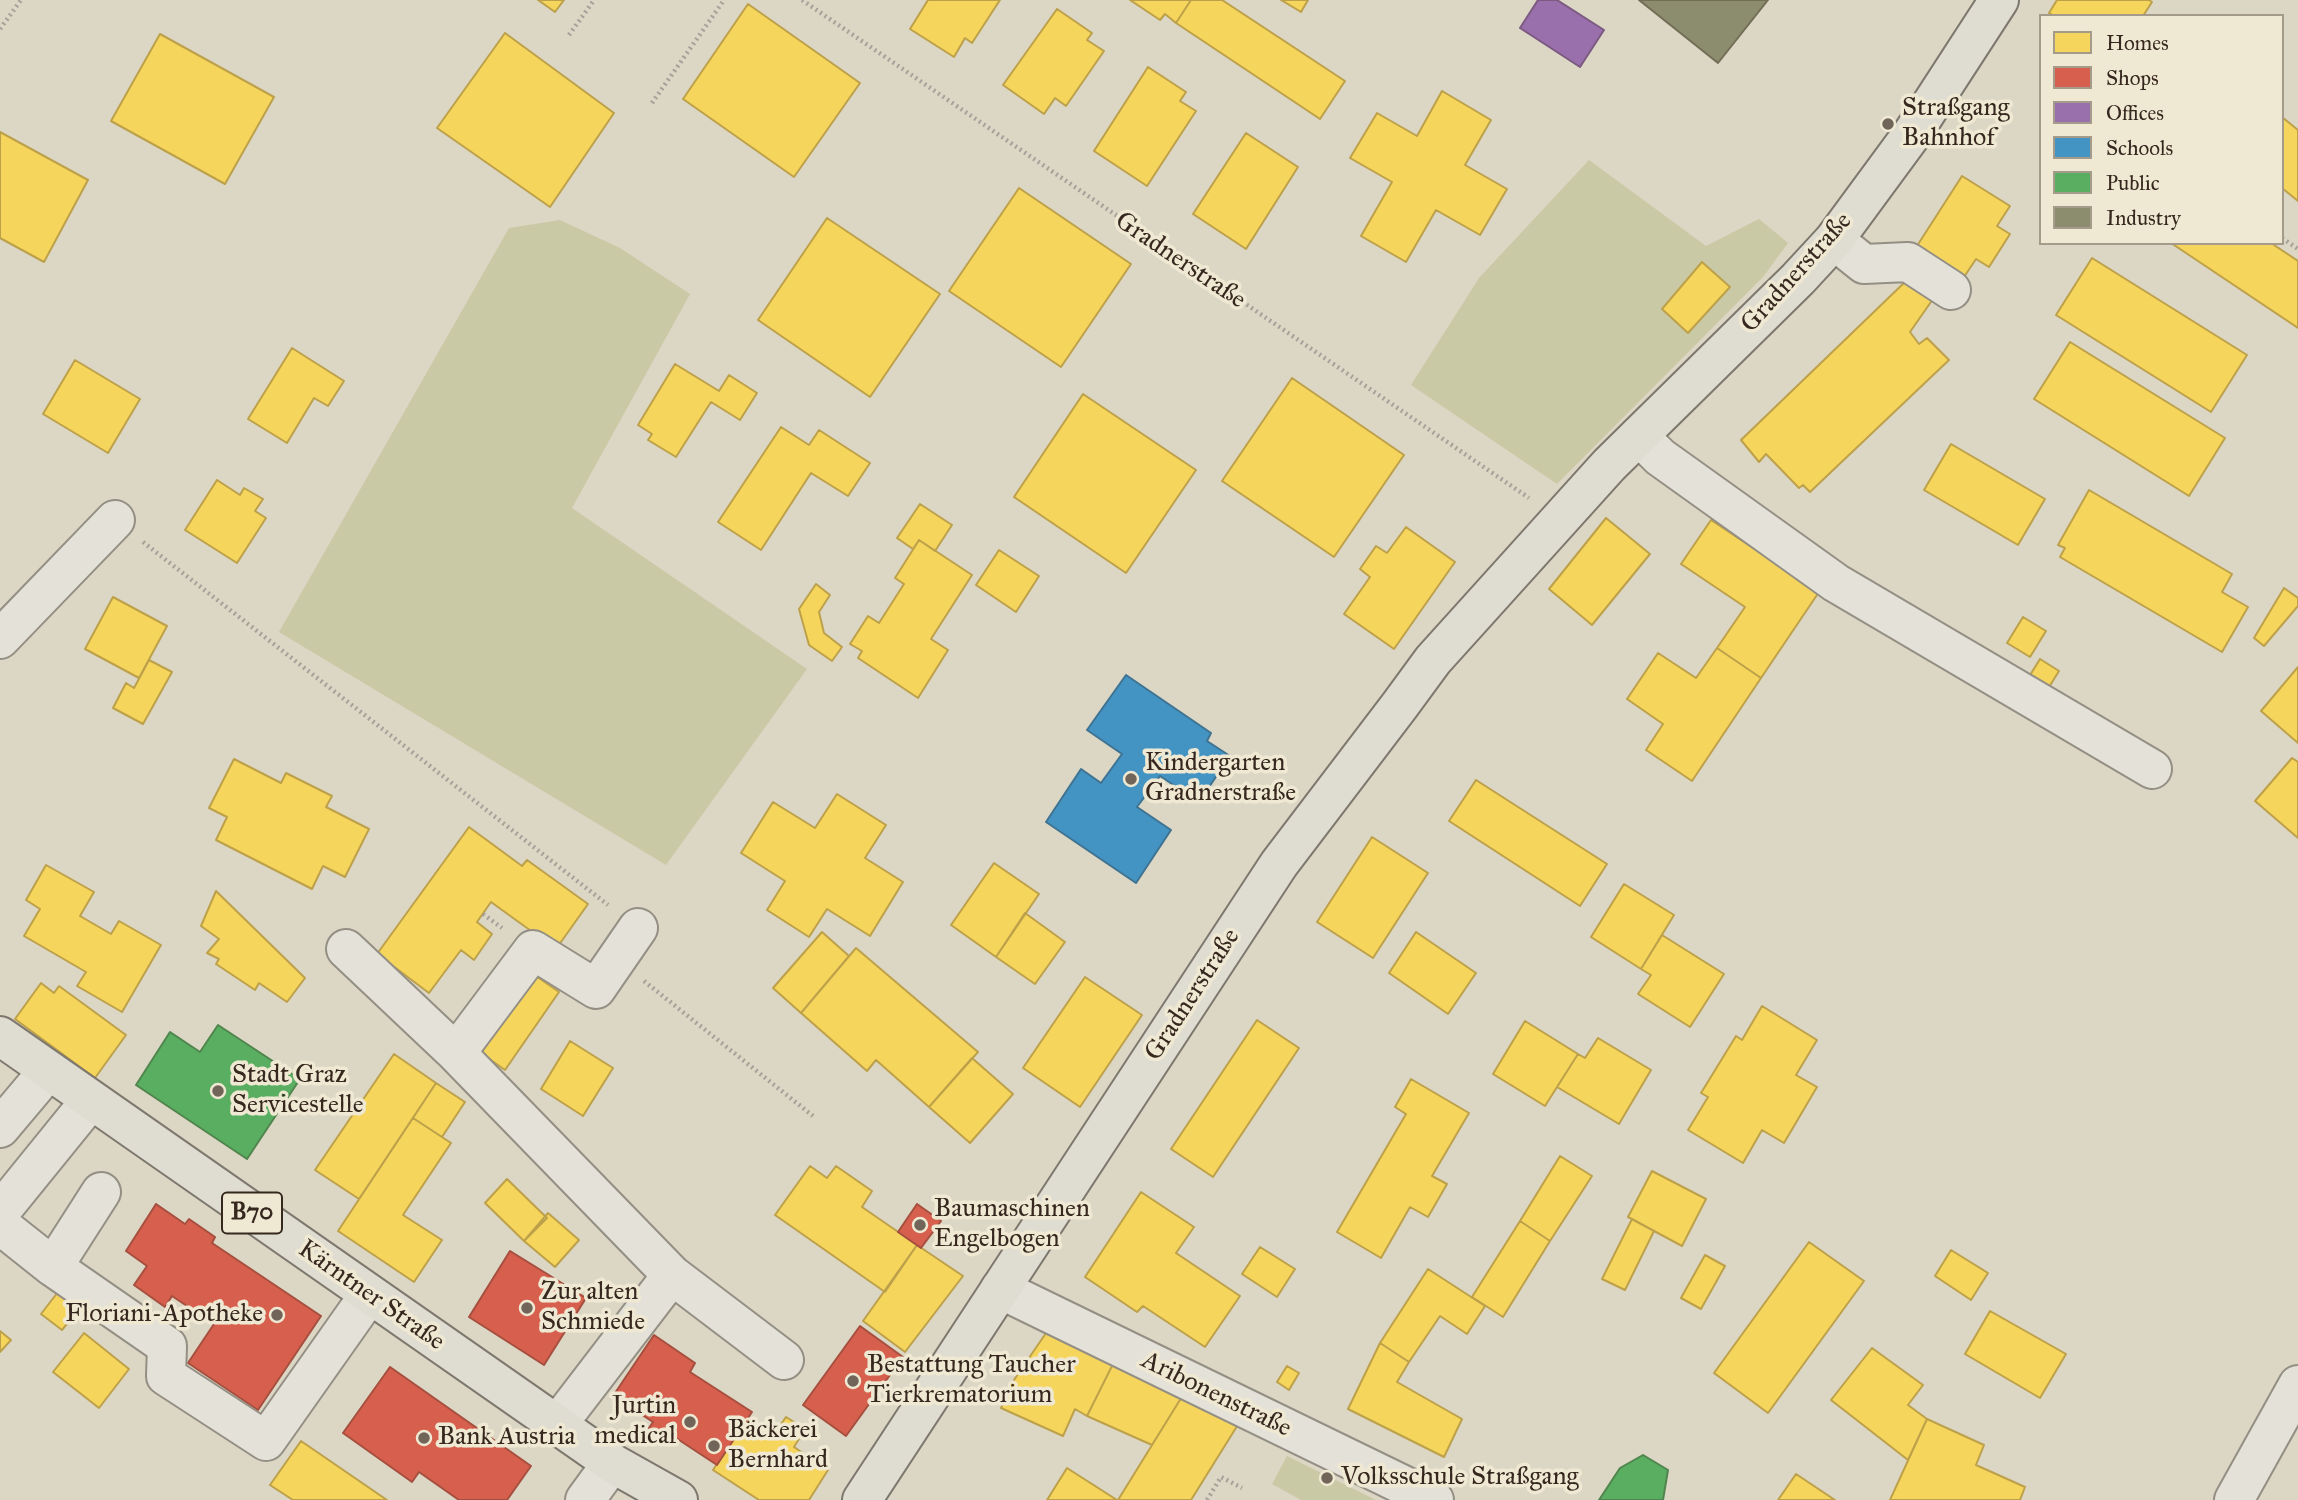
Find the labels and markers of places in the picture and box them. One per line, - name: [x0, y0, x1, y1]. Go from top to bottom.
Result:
- place label: Straßgang Bahnhof: [1902, 93, 2010, 154]
- marker: Straßgang Bahnhof: [1880, 116, 1896, 132]
- place label: Kindergarten Gradnerstraße: [1145, 748, 1296, 810]
- marker: Kindergarten Gradnerstraße: [1123, 771, 1139, 787]
- place label: Stadt Graz Servicestelle: [232, 1060, 364, 1122]
- marker: Stadt Graz Servicestelle: [210, 1083, 226, 1099]
- place label: Baumaschinen Engelbogen: [934, 1194, 1090, 1256]
- marker: Baumaschinen Engelbogen: [912, 1217, 928, 1233]
- place label: Zur alten Schmiede: [541, 1277, 645, 1338]
- place label: Floriani-Apotheke: [65, 1299, 263, 1331]
- marker: Zur alten Schmiede: [519, 1300, 535, 1316]
- marker: Floriani-Apotheke: [269, 1307, 285, 1323]
- place label: Bestattung Taucher Tierkrematorium: [867, 1350, 1076, 1412]
- marker: Bestattung Taucher Tierkrematorium: [845, 1373, 861, 1389]
- place label: Jurtin medical: [594, 1391, 676, 1452]
- marker: Jurtin medical: [682, 1414, 698, 1430]
- place label: Bäckerei Bernhard: [728, 1415, 828, 1476]
- place label: Bank Austria: [438, 1422, 576, 1454]
- marker: Bank Austria: [416, 1430, 432, 1446]
- marker: Bäckerei Bernhard: [706, 1438, 722, 1454]
- place label: Volksschule Straßgang: [1341, 1462, 1579, 1494]
- marker: Volksschule Straßgang: [1319, 1470, 1335, 1486]

